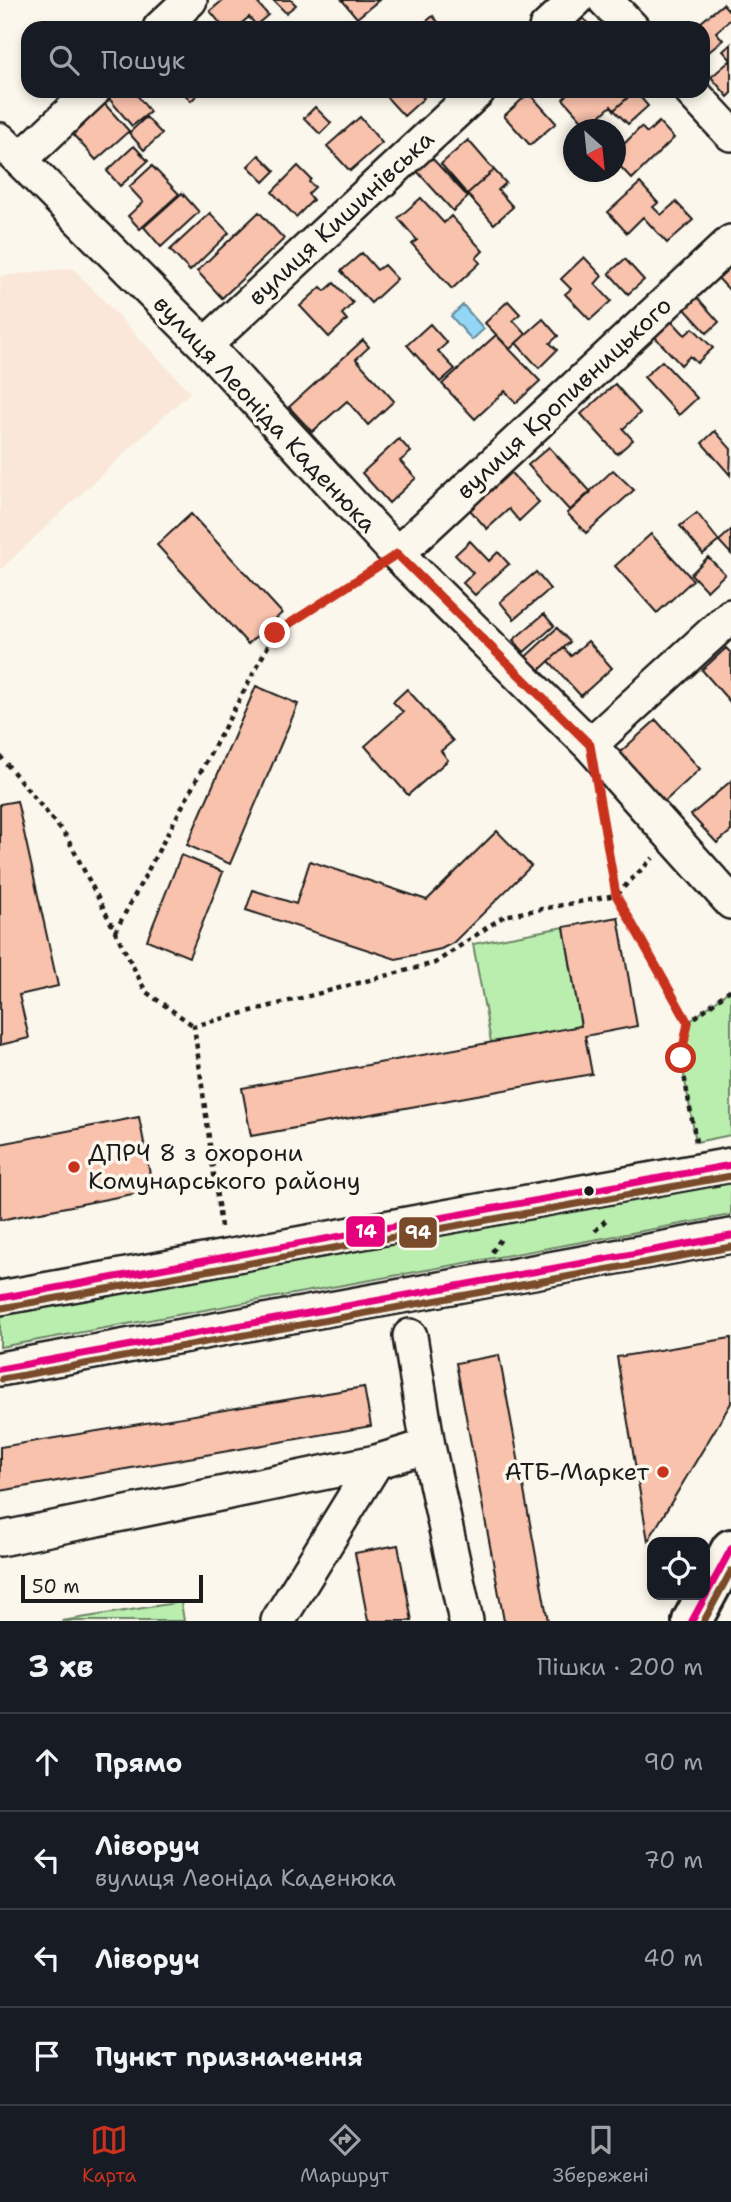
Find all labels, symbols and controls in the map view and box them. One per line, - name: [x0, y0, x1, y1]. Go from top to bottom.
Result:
- search box: [21, 21, 710, 98]
- icon: search: [45, 41, 83, 79]
- text: Пошук: [101, 42, 185, 77]
- north arrow: [563, 119, 626, 182]
- street label: вулиця Кишинівська: [241, 123, 441, 313]
- street label: вулиця Леоніда Каденюка: [146, 288, 384, 540]
- street label: вулиця Кропивницького: [449, 290, 679, 506]
- route end: [259, 617, 290, 648]
- route start: [665, 1042, 696, 1073]
- place label: ДПРЧ 8 з охорони Комунарського району: [88, 1137, 361, 1197]
- marker: ДПРЧ 8 з охорони Комунарського району: [66, 1159, 82, 1175]
- unlabelled marker: [582, 1184, 596, 1198]
- line badge: 14: [345, 1215, 386, 1248]
- line badge: 94: [398, 1216, 438, 1249]
- text: 14: [355, 1219, 377, 1244]
- text: 94: [405, 1220, 432, 1245]
- place label: АТБ-Маркет: [504, 1456, 650, 1488]
- marker: АТБ-Маркет: [655, 1464, 671, 1480]
- map controls: [647, 1537, 710, 1600]
- button: locate: [647, 1537, 710, 1600]
- scale bar: [21, 1572, 203, 1604]
- text: 50 m: [32, 1574, 80, 1599]
- text: 3 хв: [28, 1646, 93, 1687]
- text: Пішки · 200 m: [537, 1652, 703, 1682]
- icon: ahead: [28, 1743, 66, 1781]
- text: Прямо: [95, 1745, 183, 1780]
- text: 90 m: [643, 1747, 703, 1777]
- text: Ліворуч: [95, 1828, 200, 1863]
- icon: left: [28, 1841, 66, 1879]
- text: 70 m: [644, 1845, 703, 1875]
- text: вулиця Леоніда Каденюка: [95, 1863, 396, 1893]
- icon: left: [28, 1939, 66, 1977]
- text: Ліворуч: [95, 1941, 200, 1976]
- text: 40 m: [643, 1943, 703, 1973]
- icon: arrive: [28, 2037, 66, 2075]
- text: Пункт призначення: [95, 2039, 363, 2074]
- tab: Карта: [82, 2121, 136, 2188]
- tab: Маршрут: [300, 2121, 389, 2188]
- tab: Збережені: [553, 2121, 649, 2188]

